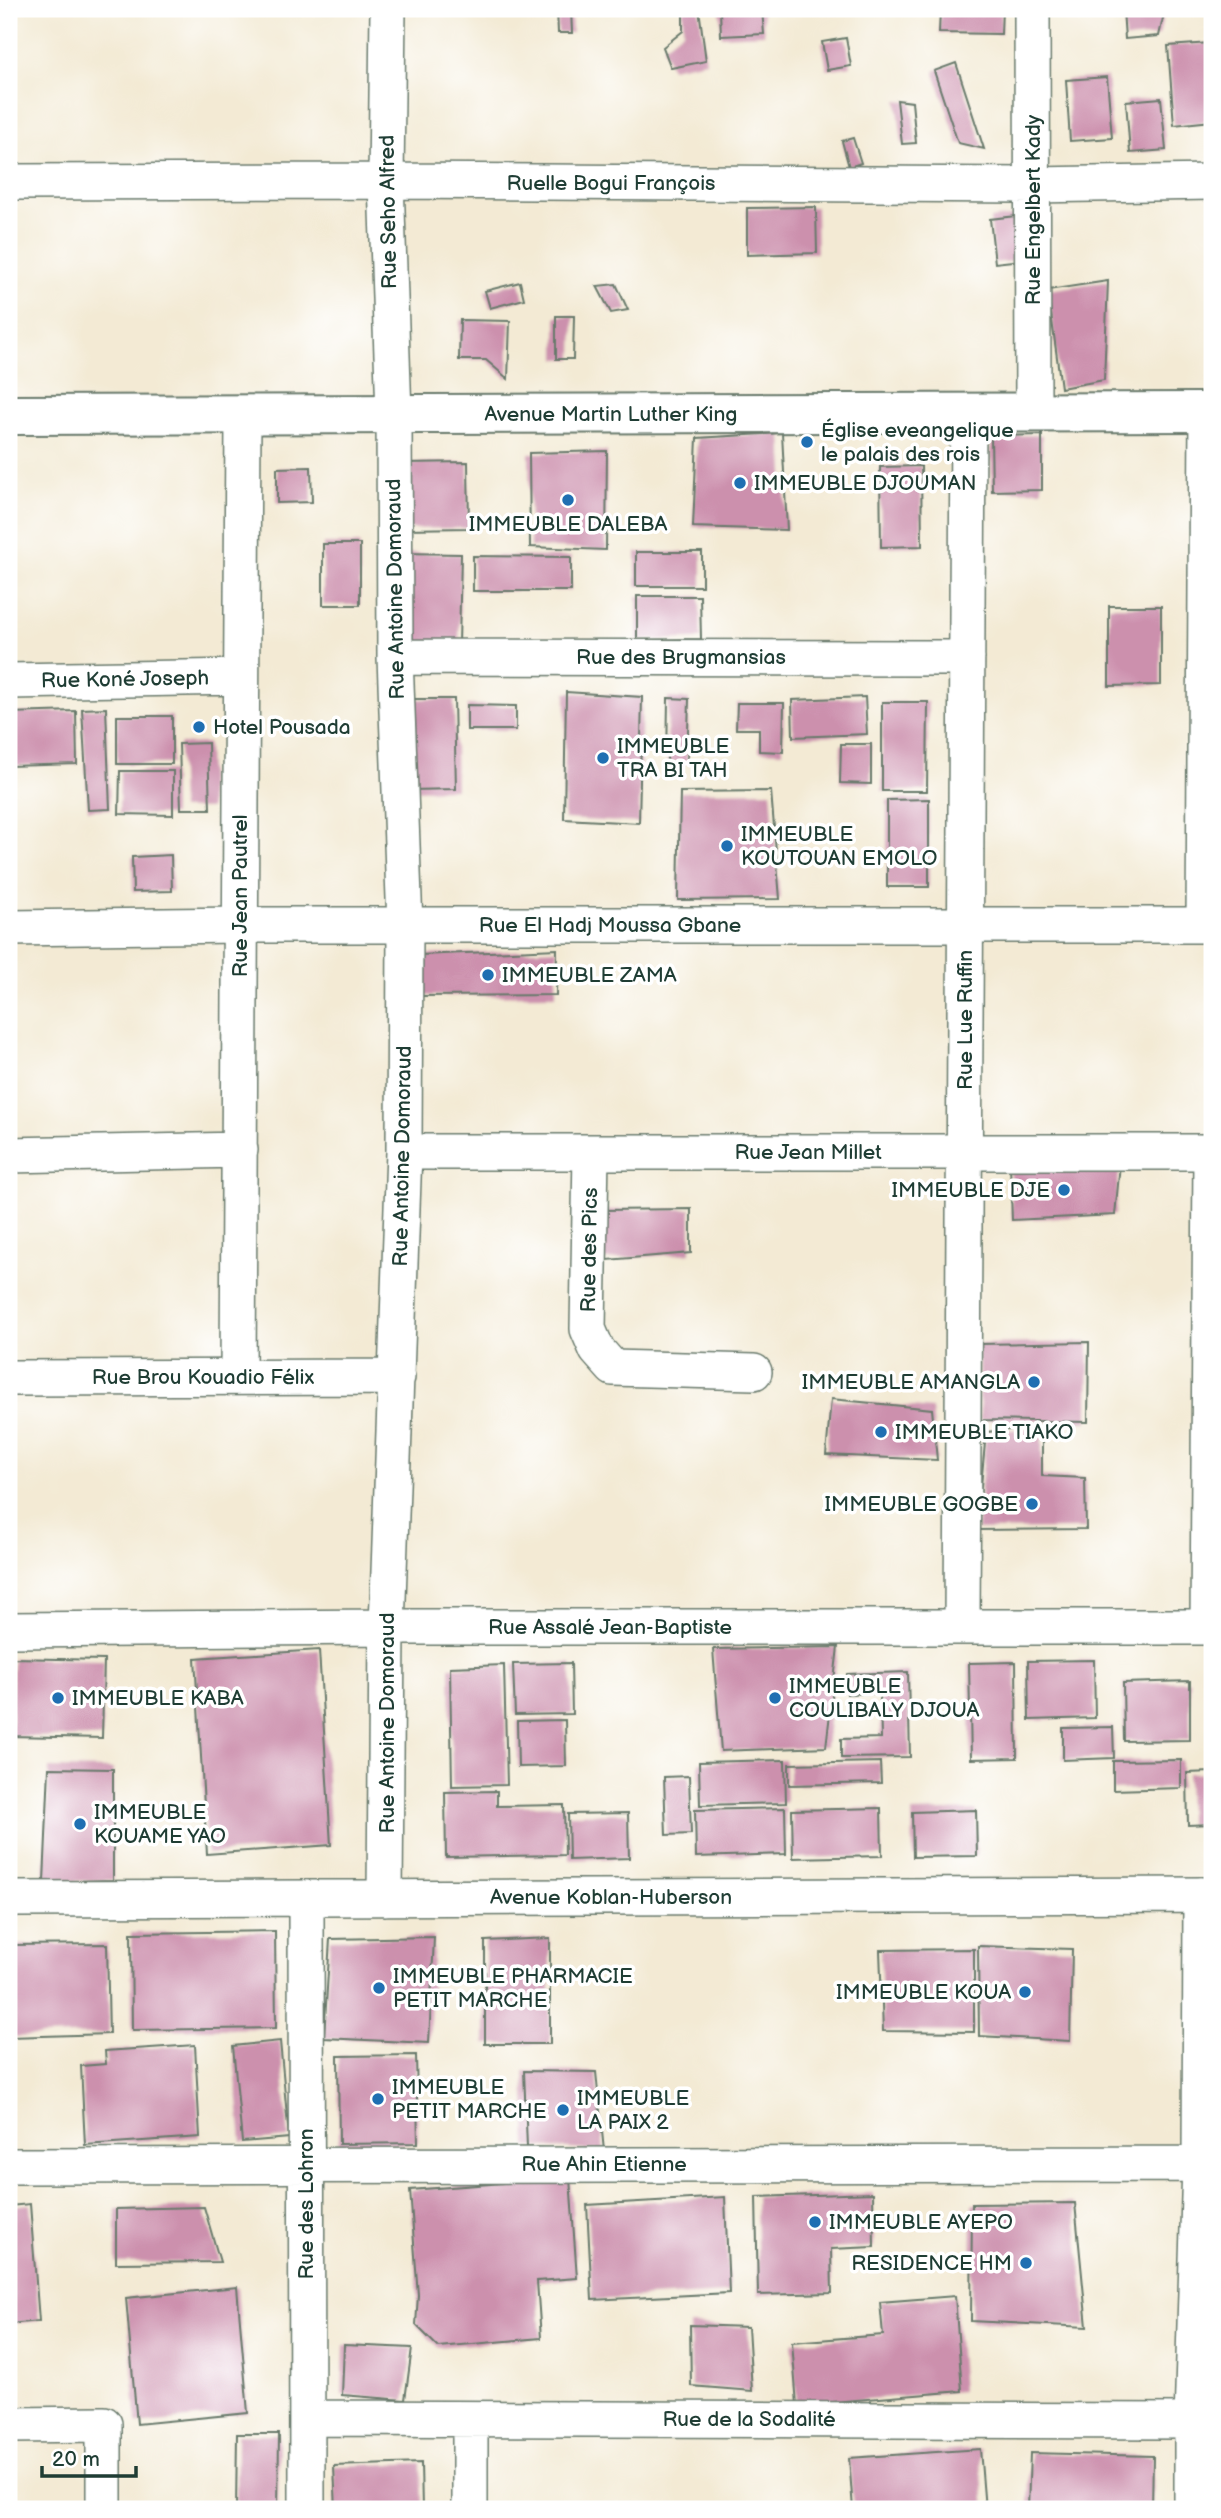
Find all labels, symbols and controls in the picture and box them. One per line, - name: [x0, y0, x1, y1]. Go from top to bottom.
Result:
- street label: Rue Engelbert Kady: [1021, 114, 1046, 305]
- street label: Rue Seho Alfred: [375, 135, 402, 289]
- street label: Ruelle Bogui François: [507, 171, 715, 196]
- street label: Avenue Martin Luther King: [485, 402, 737, 427]
- place label: Église eveangelique le palais des rois: [821, 418, 1014, 467]
- marker: Église eveangelique le palais des rois: [799, 434, 815, 450]
- place label: IMMEUBLE DJOUMAN: [754, 471, 976, 496]
- marker: IMMEUBLE DJOUMAN: [732, 475, 748, 491]
- street label: Rue Antoine Domoraud: [381, 478, 410, 700]
- marker: IMMEUBLE DALEBA: [560, 492, 576, 508]
- place label: IMMEUBLE DALEBA: [469, 512, 667, 537]
- street label: Rue des Brugmansias: [576, 645, 786, 670]
- street label: Rue Koné Joseph: [41, 666, 209, 693]
- place label: Hotel Pousada: [213, 715, 351, 740]
- marker: Hotel Pousada: [191, 719, 207, 735]
- place label: IMMEUBLE TRA BI TAH: [617, 734, 729, 783]
- marker: IMMEUBLE TRA BI TAH: [595, 750, 611, 766]
- street label: Rue Jean Pautrel: [228, 815, 253, 977]
- place label: IMMEUBLE KOUTOUAN EMOLO: [741, 822, 938, 871]
- marker: IMMEUBLE KOUTOUAN EMOLO: [719, 838, 735, 854]
- street label: Rue El Hadj Moussa Gbane: [479, 913, 741, 938]
- street label: Rue Lue Ruffin: [953, 950, 978, 1090]
- place label: IMMEUBLE ZAMA: [502, 963, 677, 988]
- marker: IMMEUBLE ZAMA: [480, 967, 496, 983]
- street label: Rue Antoine Domoraud: [388, 1045, 417, 1267]
- street label: Rue Jean Millet: [734, 1140, 882, 1165]
- place label: IMMEUBLE DJE: [892, 1178, 1050, 1203]
- marker: IMMEUBLE DJE: [1056, 1182, 1072, 1198]
- street label: Rue des Pics: [576, 1187, 603, 1313]
- street label: Rue Brou Kouadio Félix: [92, 1365, 314, 1390]
- place label: IMMEUBLE AMANGLA: [802, 1370, 1020, 1395]
- marker: IMMEUBLE AMANGLA: [1026, 1374, 1042, 1390]
- place label: IMMEUBLE TIAKO: [895, 1420, 1074, 1445]
- marker: IMMEUBLE TIAKO: [873, 1424, 889, 1440]
- place label: IMMEUBLE GOGBE: [825, 1492, 1018, 1517]
- marker: IMMEUBLE GOGBE: [1024, 1496, 1040, 1512]
- street label: Rue Antoine Domoraud: [375, 1612, 400, 1834]
- street label: Rue Assalé Jean-Baptiste: [488, 1615, 732, 1640]
- place label: IMMEUBLE COULIBALY DJOUA: [789, 1674, 979, 1723]
- place label: IMMEUBLE KABA: [72, 1686, 244, 1711]
- marker: IMMEUBLE KABA: [50, 1690, 66, 1706]
- marker: IMMEUBLE COULIBALY DJOUA: [767, 1690, 783, 1706]
- place label: IMMEUBLE KOUAME YAO: [94, 1800, 226, 1849]
- marker: IMMEUBLE KOUAME YAO: [72, 1816, 88, 1832]
- street label: Avenue Koblan-Huberson: [490, 1885, 732, 1910]
- place label: IMMEUBLE PHARMACIE PETIT MARCHE: [393, 1964, 633, 2013]
- marker: IMMEUBLE PHARMACIE PETIT MARCHE: [371, 1980, 387, 1996]
- place label: IMMEUBLE KOUA: [836, 1980, 1011, 2005]
- marker: IMMEUBLE KOUA: [1017, 1984, 1033, 2000]
- place label: IMMEUBLE PETIT MARCHE: [392, 2075, 546, 2124]
- place label: IMMEUBLE LA PAIX 2: [577, 2086, 689, 2135]
- marker: IMMEUBLE PETIT MARCHE: [370, 2091, 386, 2107]
- marker: IMMEUBLE LA PAIX 2: [555, 2102, 571, 2118]
- street label: Rue des Lohron: [294, 2128, 319, 2280]
- street label: Rue Ahin Etienne: [521, 2152, 687, 2177]
- place label: IMMEUBLE AYEPO: [829, 2210, 1013, 2235]
- marker: IMMEUBLE AYEPO: [807, 2214, 823, 2230]
- place label: RESIDENCE HM: [851, 2251, 1012, 2276]
- marker: RESIDENCE HM: [1018, 2255, 1034, 2271]
- street label: Rue de la Sodalité: [662, 2407, 836, 2432]
- scale bar: [42, 2434, 136, 2478]
- text: 20 m: [52, 2447, 100, 2472]

